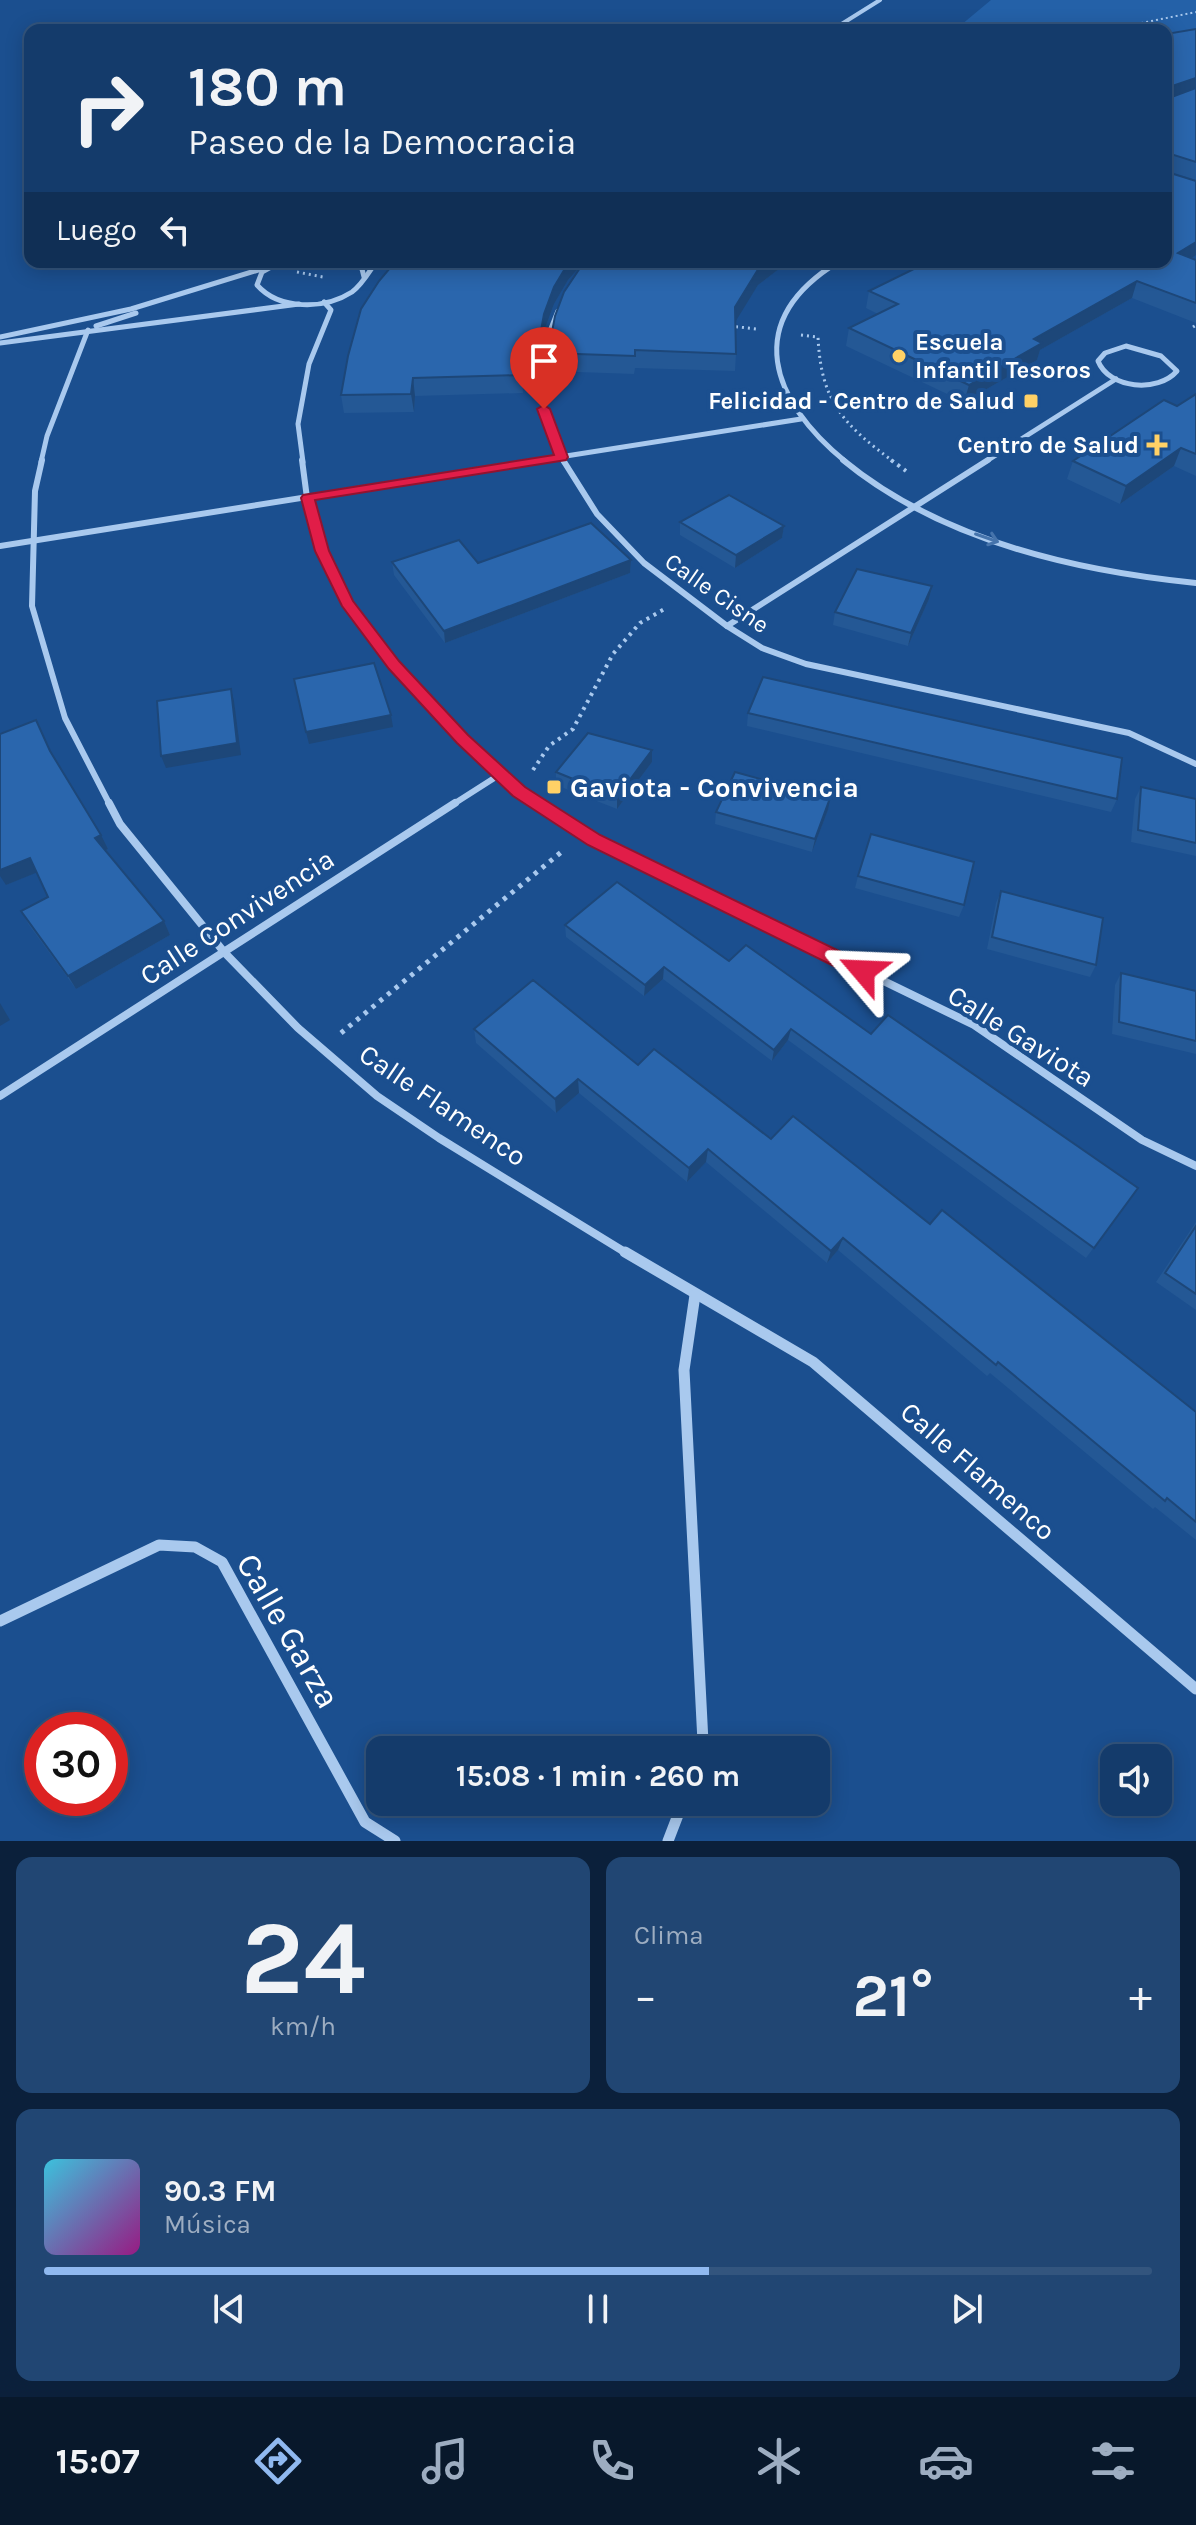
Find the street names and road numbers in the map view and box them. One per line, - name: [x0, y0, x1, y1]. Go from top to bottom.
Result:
- street label: Calle Cisne: [660, 547, 774, 639]
- street label: Calle Convivencia: [134, 842, 340, 992]
- street label: Calle Gaviota: [942, 978, 1100, 1094]
- street label: Calle Flamenco: [353, 1037, 533, 1173]
- street label: Calle Flamenco: [894, 1395, 1062, 1547]
- street label: Calle Garza: [228, 1547, 348, 1715]

